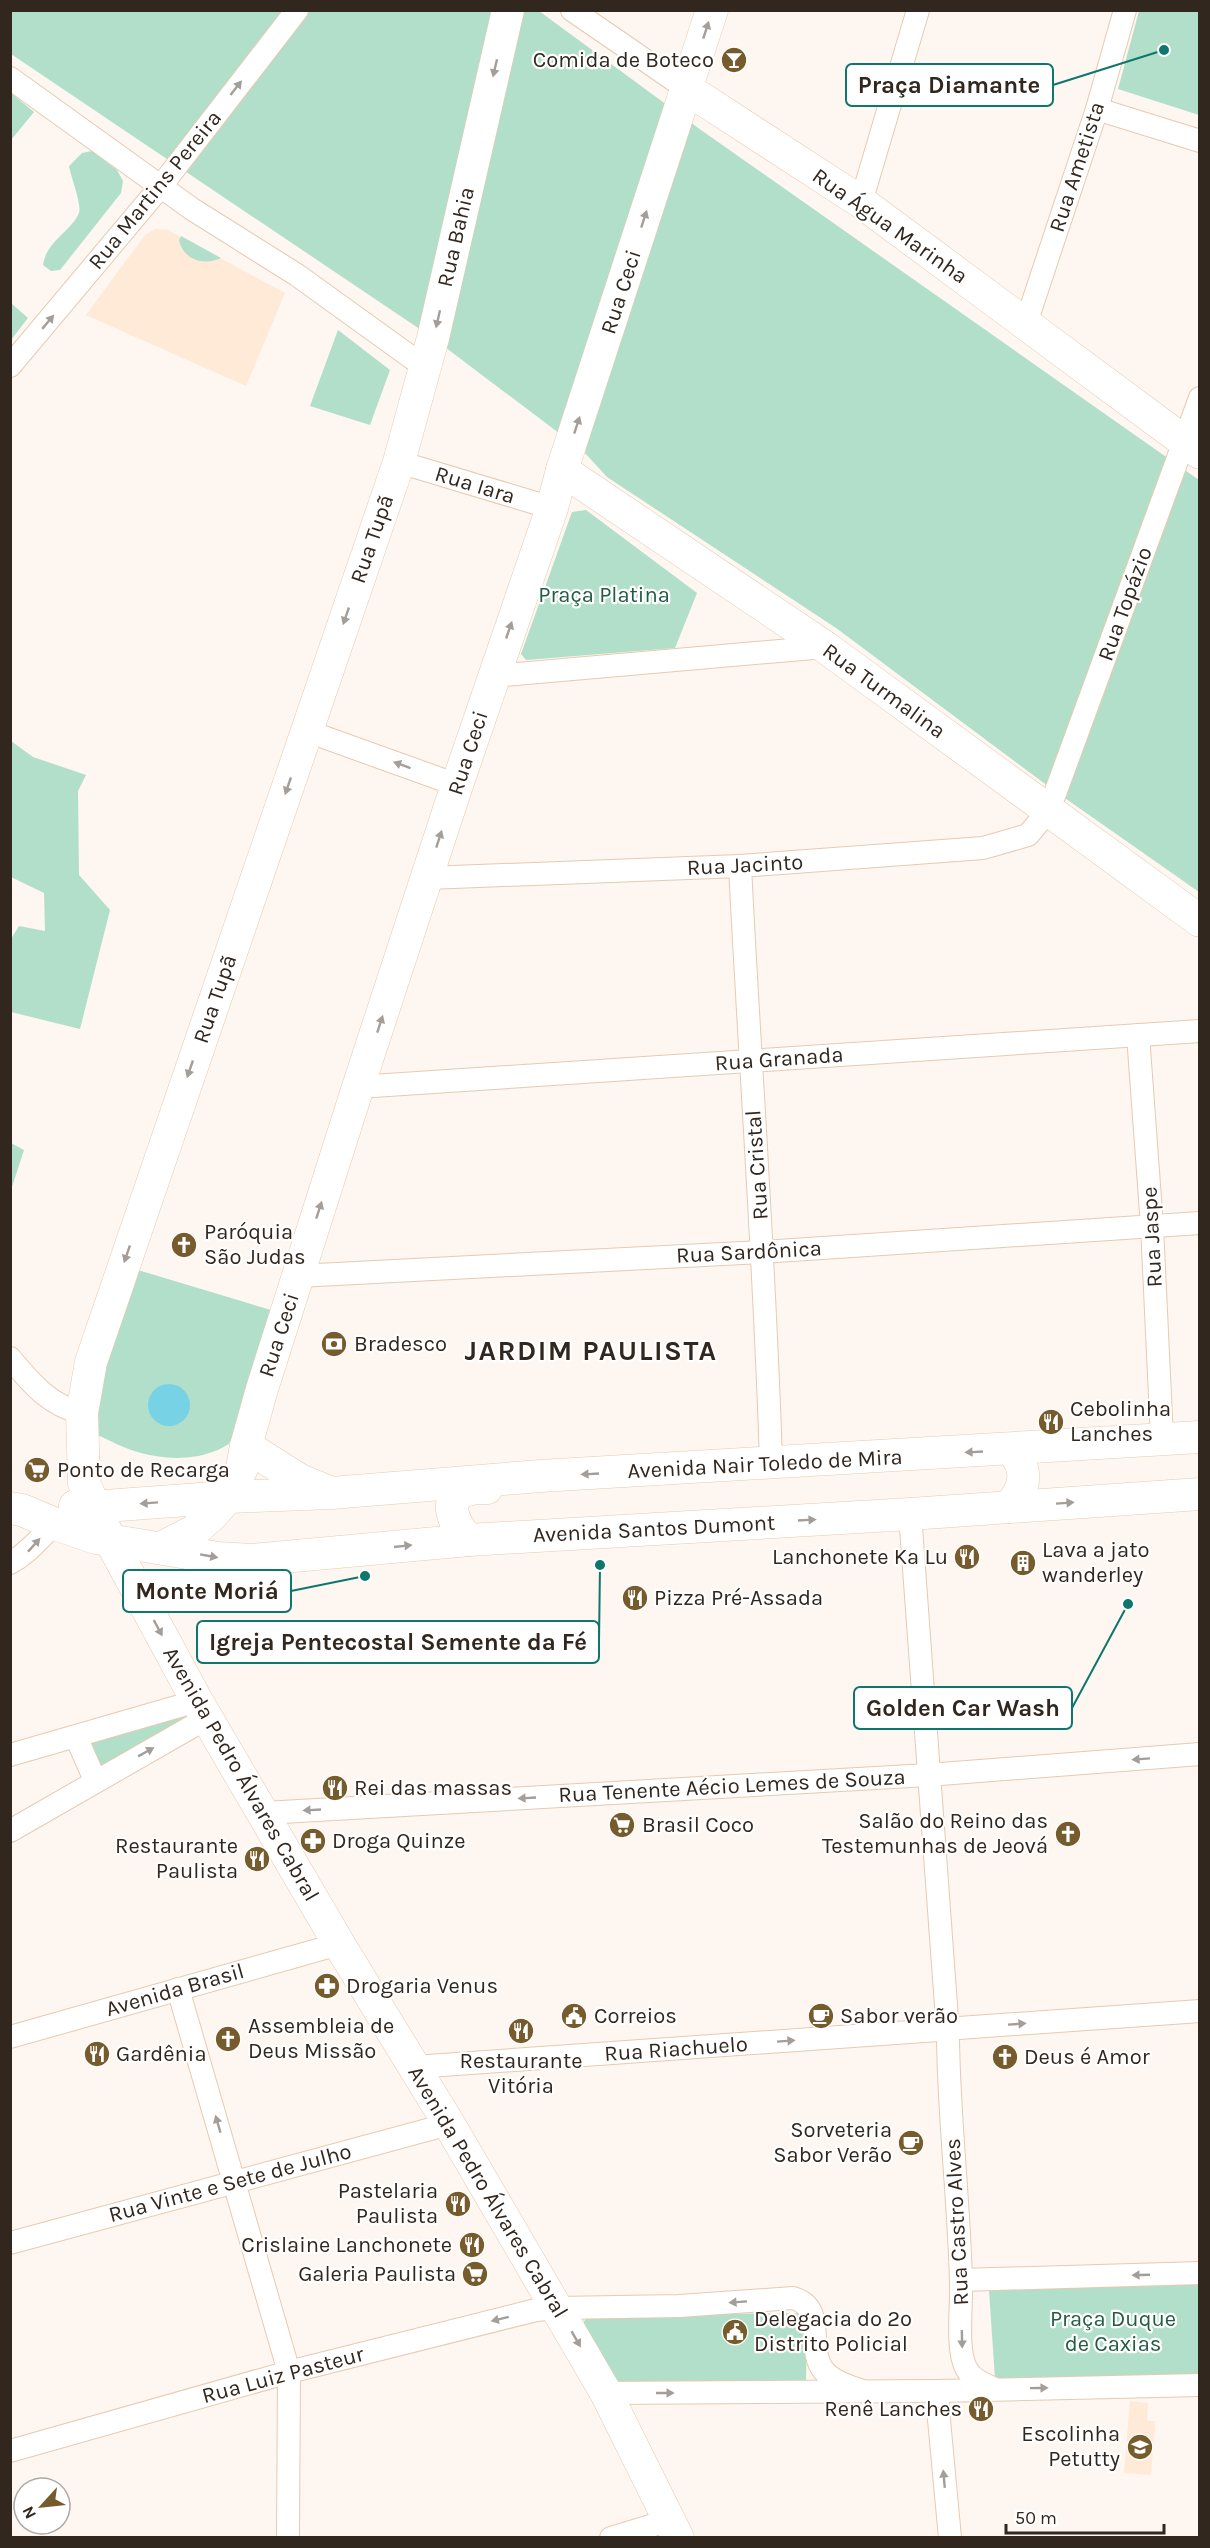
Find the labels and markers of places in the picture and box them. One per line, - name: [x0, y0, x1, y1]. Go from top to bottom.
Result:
- bar icon: Comida de Boteco: [719, 45, 749, 75]
- place label: Comida de Boteco: [533, 47, 714, 73]
- callout: Praça Diamante: [846, 64, 1053, 106]
- place label: Paróquia São Judas: [204, 1219, 306, 1270]
- church icon: Paróquia São Judas: [169, 1230, 199, 1260]
- bank icon: Bradesco: [319, 1329, 349, 1359]
- place label: Bradesco: [354, 1331, 447, 1357]
- place label: Cebolinha Lanches: [1070, 1396, 1171, 1447]
- restaurant icon: Cebolinha Lanches: [1036, 1407, 1066, 1437]
- supermarket icon: Ponto de Recarga: [22, 1455, 52, 1485]
- place label: Ponto de Recarga: [57, 1457, 230, 1483]
- place label: Lava a jato wanderley: [1042, 1537, 1149, 1588]
- restaurant icon: Lanchonete Ka Lu: [952, 1542, 982, 1572]
- place label: Lanchonete Ka Lu: [772, 1544, 948, 1570]
- building icon: Lava a jato wanderley: [1008, 1548, 1038, 1578]
- callout: Monte Moriá: [123, 1570, 291, 1612]
- restaurant icon: Pizza Pré-Assada: [620, 1583, 650, 1613]
- place label: Pizza Pré-Assada: [654, 1585, 823, 1611]
- callout: Igreja Pentecostal Semente da Fé: [197, 1621, 599, 1663]
- callout: Golden Car Wash: [854, 1687, 1072, 1729]
- restaurant icon: Rei das massas: [320, 1773, 350, 1803]
- place label: Rei das massas: [354, 1775, 512, 1801]
- place label: Salão do Reino das Testemunhas de Jeová: [822, 1808, 1048, 1859]
- supermarket icon: Brasil Coco: [607, 1810, 637, 1840]
- place label: Brasil Coco: [642, 1812, 754, 1838]
- church icon: Salão do Reino das Testemunhas de Jeová: [1053, 1819, 1083, 1849]
- pharmacy icon: Droga Quinze: [298, 1826, 328, 1856]
- place label: Droga Quinze: [332, 1828, 465, 1854]
- place label: Restaurante Paulista: [115, 1833, 238, 1884]
- restaurant icon: Restaurante Paulista: [242, 1844, 272, 1874]
- pharmacy icon: Drogaria Venus: [312, 1971, 342, 2001]
- place label: Drogaria Venus: [346, 1973, 498, 1999]
- public building icon: Correios: [559, 2001, 589, 2031]
- cafe icon: Sabor verão: [806, 2001, 836, 2031]
- place label: Correios: [594, 2003, 677, 2029]
- place label: Sabor verão: [840, 2003, 958, 2029]
- place label: Assembleia de Deus Missão: [248, 2013, 394, 2064]
- restaurant icon: Restaurante Vitória: [506, 2016, 536, 2046]
- church icon: Assembleia de Deus Missão: [213, 2024, 243, 2054]
- restaurant icon: Gardênia: [82, 2039, 112, 2069]
- place label: Gardênia: [116, 2041, 207, 2067]
- church icon: Deus é Amor: [990, 2042, 1020, 2072]
- place label: Deus é Amor: [1024, 2044, 1150, 2070]
- place label: Restaurante Vitória: [460, 2048, 582, 2099]
- place label: Sorveteria Sabor Verão: [773, 2117, 892, 2168]
- cafe icon: Sorveteria Sabor Verão: [896, 2128, 926, 2158]
- place label: Pastelaria Paulista: [338, 2178, 438, 2229]
- restaurant icon: Pastelaria Paulista: [443, 2189, 473, 2219]
- restaurant icon: Crislaine Lanchonete: [457, 2230, 487, 2260]
- place label: Crislaine Lanchonete: [241, 2232, 452, 2258]
- supermarket icon: Galeria Paulista: [460, 2259, 490, 2289]
- place label: Galeria Paulista: [298, 2261, 456, 2287]
- place label: Delegacia do 2º Distrito Policial: [754, 2306, 912, 2357]
- public building icon: Delegacia do 2º Distrito Policial: [720, 2317, 750, 2347]
- restaurant icon: Renê Lanches: [966, 2394, 996, 2424]
- place label: Renê Lanches: [824, 2396, 962, 2422]
- place label: Escolinha Petutty: [1021, 2421, 1120, 2472]
- school or university icon: Escolinha Petutty: [1125, 2432, 1155, 2462]

